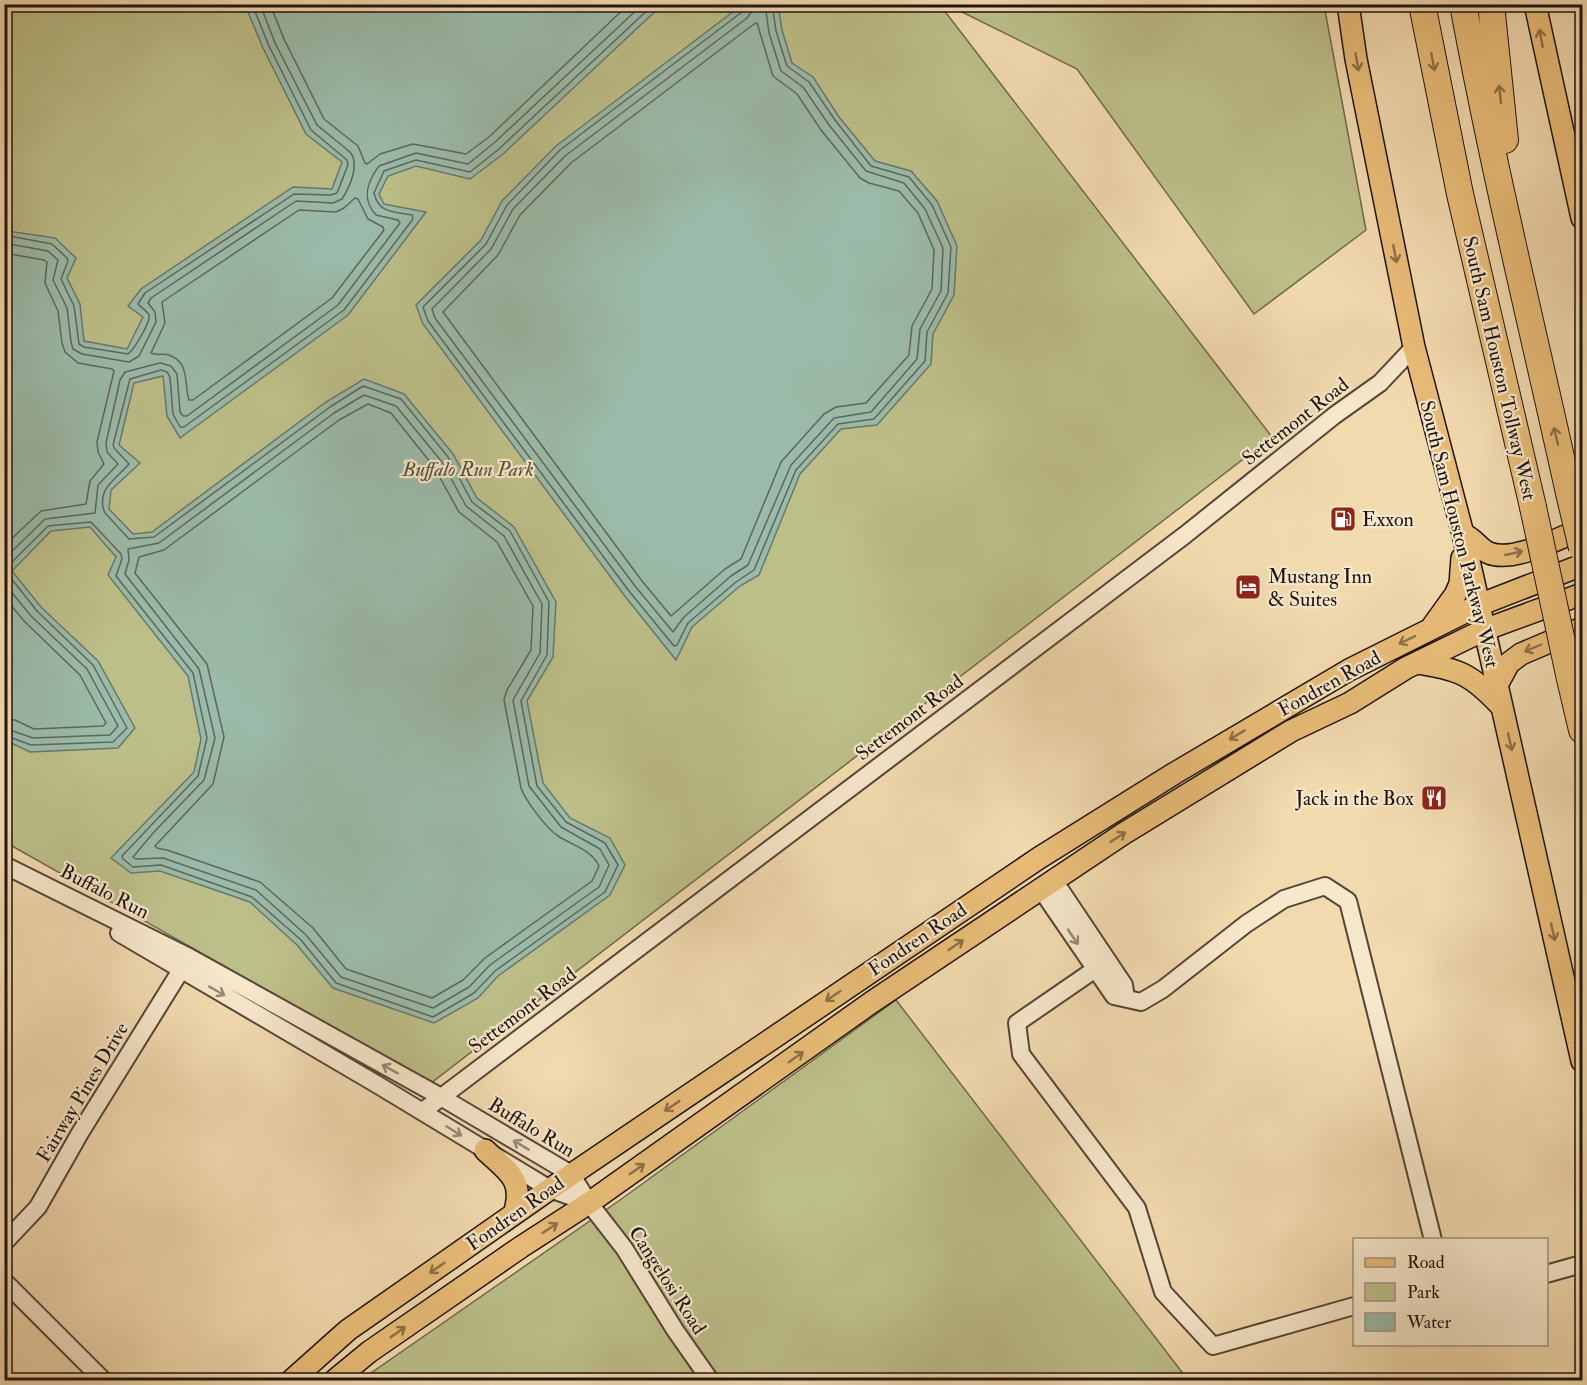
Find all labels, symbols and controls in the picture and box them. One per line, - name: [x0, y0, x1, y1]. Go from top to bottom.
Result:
- one-way arrow: [1535, 28, 1547, 47]
- one-way arrow: [1351, 52, 1362, 72]
- one-way arrow: [1428, 52, 1439, 71]
- one-way arrow: [1494, 85, 1505, 104]
- street label: South Sam Houston Tollway West: [1457, 234, 1542, 503]
- one-way arrow: [1390, 243, 1401, 263]
- street label: Settemont Road: [1237, 372, 1354, 471]
- street label: South Sam Houston Parkway West: [1414, 398, 1505, 671]
- one-way arrow: [1550, 426, 1562, 445]
- park label: Buffalo Run Park: [401, 457, 534, 482]
- fuel station icon: Exxon: [1328, 504, 1358, 534]
- place label: Exxon: [1362, 507, 1414, 532]
- one-way arrow: [1504, 547, 1523, 559]
- place label: Mustang Inn & Suites: [1268, 564, 1372, 612]
- hotel icon: Mustang Inn & Suites: [1233, 572, 1263, 602]
- one-way arrow: [1399, 635, 1417, 647]
- one-way arrow: [1524, 643, 1543, 654]
- street label: Fondren Road: [1273, 645, 1385, 722]
- street label: Settemont Road: [850, 669, 968, 766]
- one-way arrow: [1229, 730, 1246, 742]
- one-way arrow: [1504, 732, 1516, 751]
- restaurant icon: Jack in the Box: [1419, 783, 1449, 813]
- place label: Jack in the Box: [1294, 786, 1414, 811]
- one-way arrow: [1109, 831, 1126, 843]
- street label: Buffalo Run: [56, 858, 154, 925]
- street label: Fondren Road: [863, 897, 972, 982]
- one-way arrow: [1548, 922, 1559, 941]
- one-way arrow: [1067, 928, 1079, 944]
- one-way arrow: [947, 939, 964, 951]
- street label: Settemont Road: [463, 962, 581, 1059]
- one-way arrow: [208, 986, 225, 998]
- one-way arrow: [826, 990, 842, 1002]
- street label: Fairway Pines Drive: [31, 1018, 134, 1167]
- one-way arrow: [787, 1051, 803, 1063]
- one-way arrow: [382, 1063, 399, 1075]
- street label: Buffalo Run: [484, 1092, 580, 1163]
- one-way arrow: [664, 1099, 681, 1112]
- one-way arrow: [445, 1125, 462, 1137]
- one-way arrow: [513, 1138, 530, 1150]
- one-way arrow: [628, 1163, 644, 1175]
- street label: Fondren Road: [461, 1170, 569, 1256]
- one-way arrow: [541, 1221, 558, 1233]
- street label: Cangelosi Road: [623, 1221, 712, 1339]
- legend: [1353, 1238, 1548, 1346]
- text: Road: [1407, 1251, 1445, 1274]
- one-way arrow: [429, 1262, 446, 1274]
- text: Park: [1407, 1281, 1440, 1304]
- text: Water: [1406, 1311, 1451, 1334]
- one-way arrow: [389, 1326, 405, 1338]

